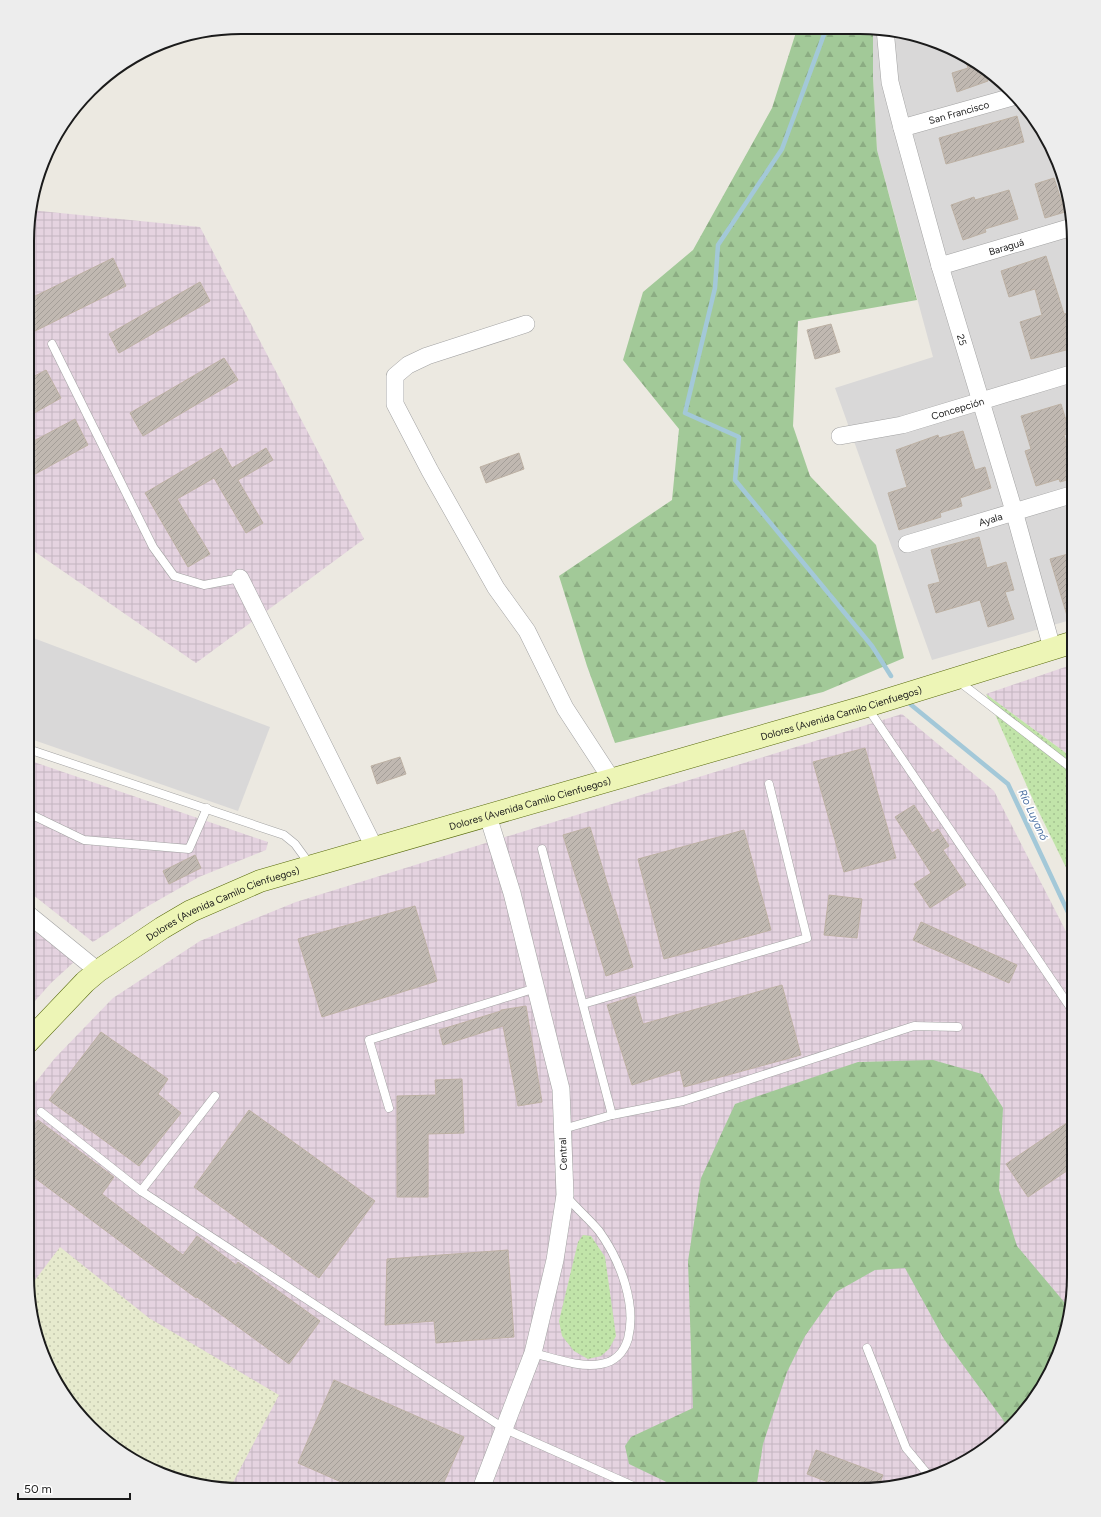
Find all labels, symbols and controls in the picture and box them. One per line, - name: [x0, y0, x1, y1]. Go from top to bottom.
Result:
- street label: San Francisco: [927, 97, 991, 127]
- street label: Baraguá: [987, 235, 1025, 258]
- street label: 25: [954, 332, 970, 347]
- street label: Concepción: [930, 394, 986, 422]
- street label: Ayala: [977, 509, 1004, 529]
- street label: Dolores (Avenida Camilo Cienfuegos): [759, 683, 923, 743]
- street label: Dolores (Avenida Camilo Cienfuegos): [447, 774, 612, 833]
- water label: Río Luyanó: [1015, 787, 1051, 843]
- street label: Dolores (Avenida Camilo Cienfuegos): [143, 863, 301, 944]
- street label: Central: [556, 1137, 570, 1171]
- scale bar: [18, 1475, 130, 1501]
- text: 50 m: [24, 1482, 52, 1496]

